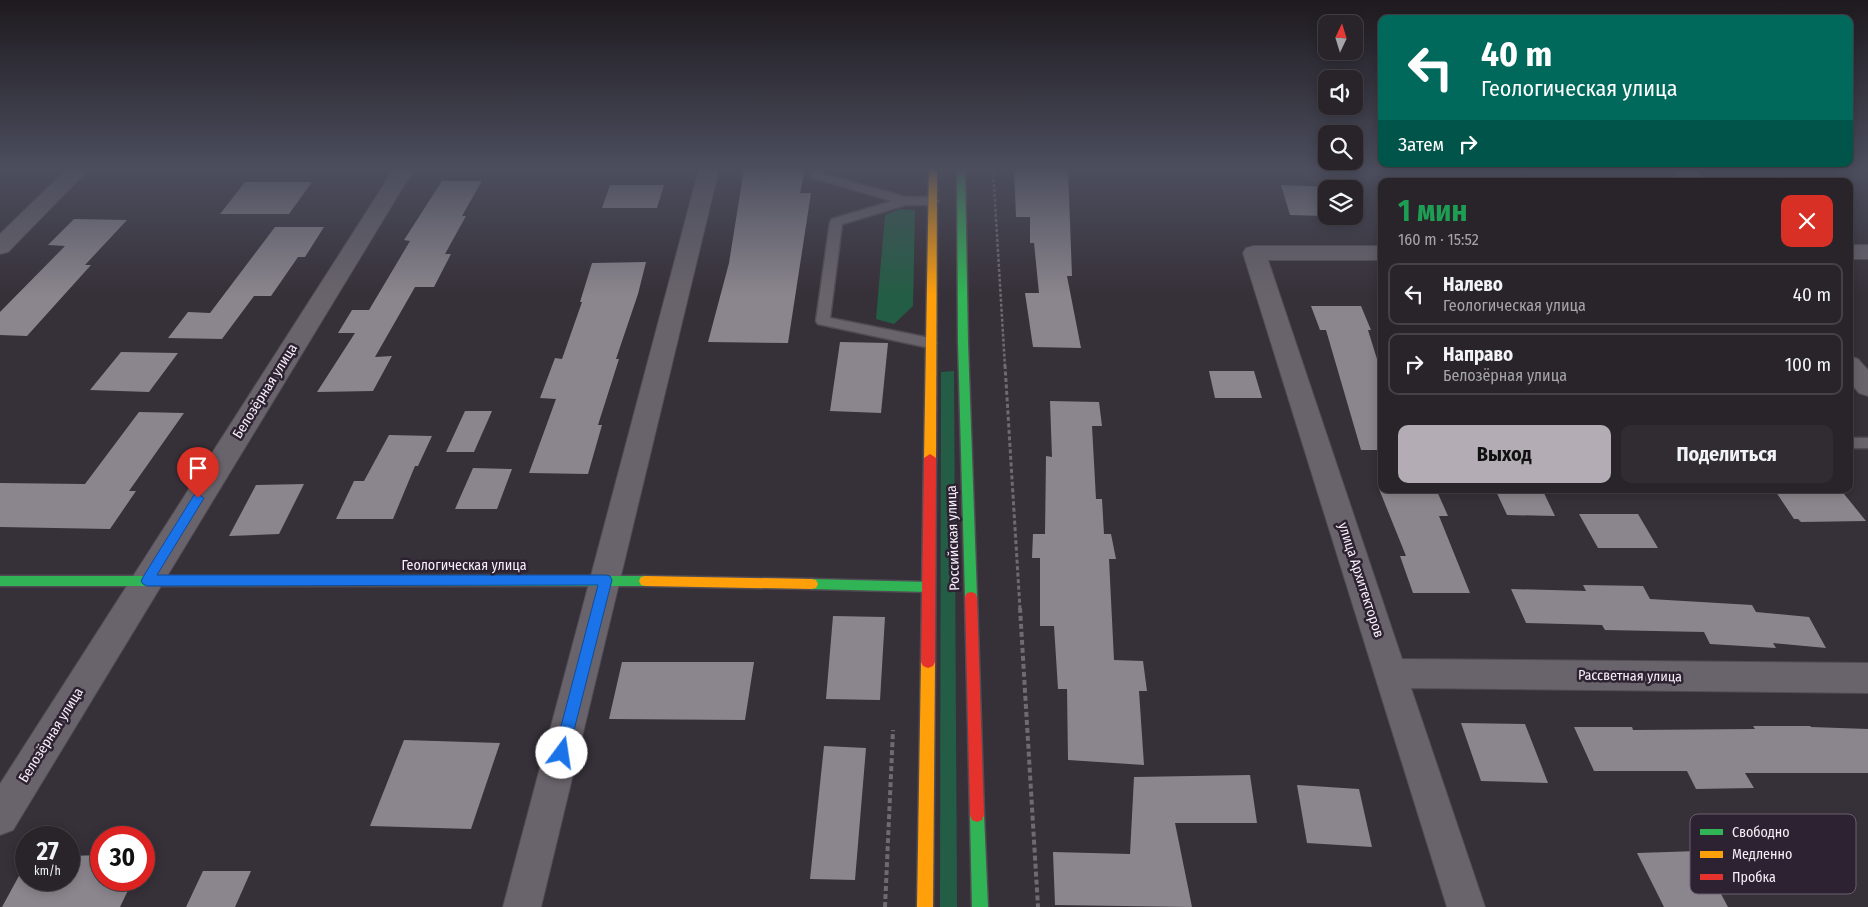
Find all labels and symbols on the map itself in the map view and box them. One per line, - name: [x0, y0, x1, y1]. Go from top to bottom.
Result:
- north arrow: [1318, 15, 1362, 60]
- street label: Белозёрная улица: [229, 340, 301, 442]
- pin: [177, 447, 219, 498]
- street label: Российская улица: [943, 485, 963, 591]
- street label: улица Архитекторов: [1334, 520, 1388, 640]
- street label: Геологическая улица: [401, 557, 527, 574]
- street label: Рассветная улица: [1578, 667, 1682, 685]
- street label: Белозёрная улица: [15, 684, 87, 786]
- position arrow: [535, 726, 587, 778]
- legend: [1690, 814, 1856, 894]
- text: Свободно: [1732, 824, 1790, 841]
- speed limit sign: 30: [90, 826, 155, 891]
- text: Медленно: [1732, 846, 1792, 863]
- text: Пробка: [1732, 869, 1776, 886]

